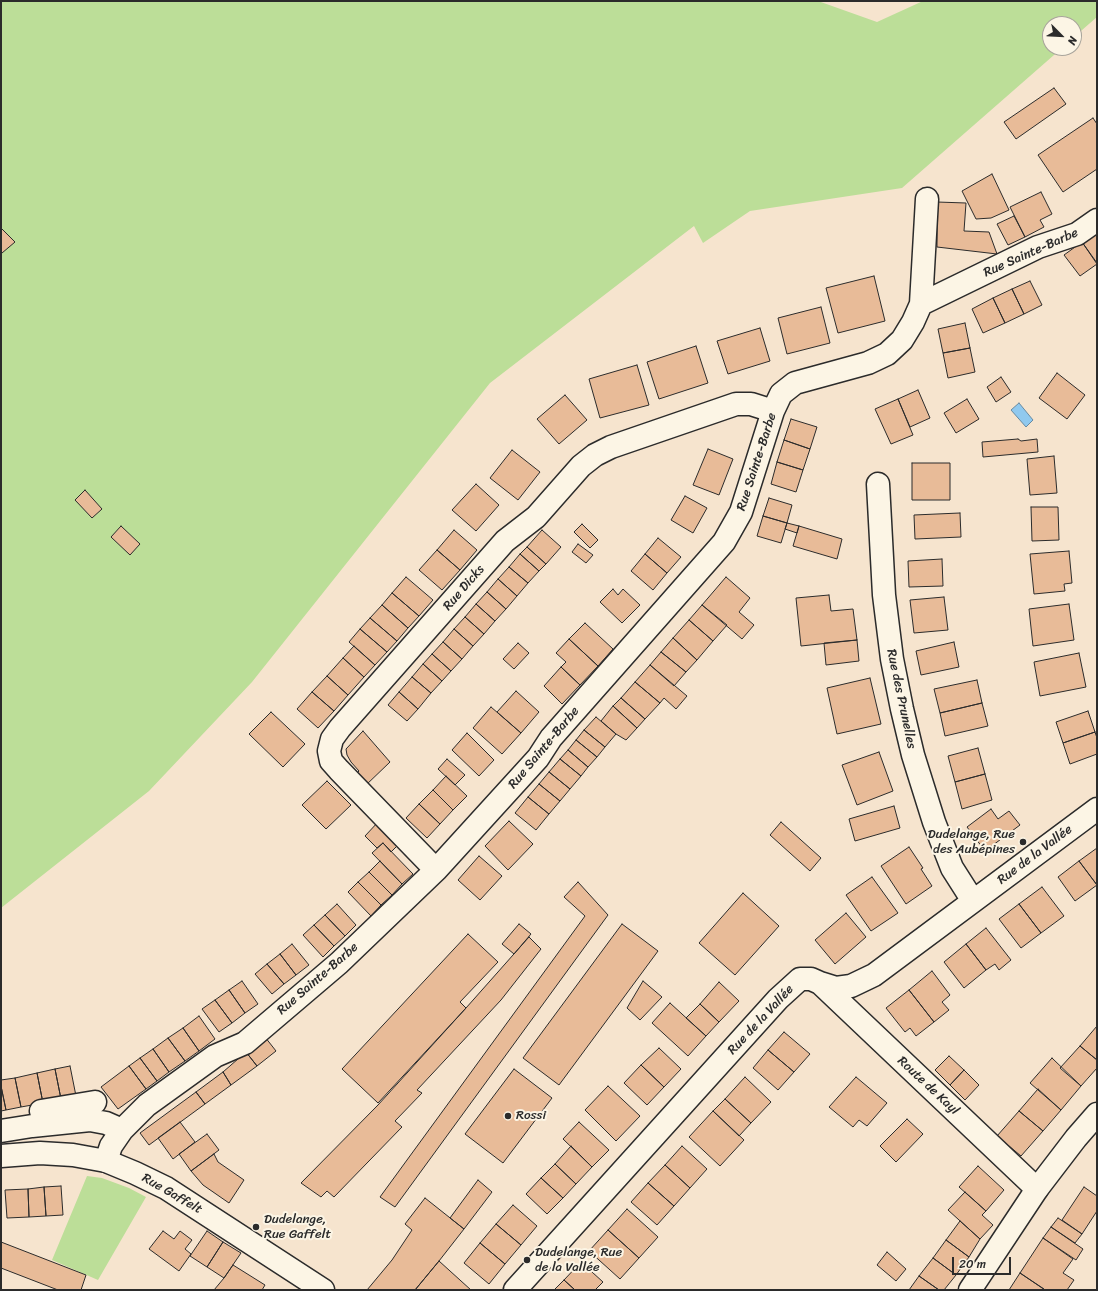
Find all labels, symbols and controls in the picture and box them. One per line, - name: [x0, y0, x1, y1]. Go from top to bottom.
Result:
- north arrow: [1042, 16, 1082, 56]
- text: N: [1062, 33, 1083, 48]
- street label: Rue Sainte-Barbe: [981, 225, 1081, 281]
- street label: Rue Sainte-Barbe: [734, 411, 780, 513]
- street label: Rue Dicks: [440, 562, 488, 614]
- street label: Rue des Prunelles: [883, 648, 919, 750]
- street label: Rue Sainte-Barbe: [505, 704, 583, 792]
- street label: Rue de la Vallée: [995, 822, 1075, 888]
- place label: Dudelange, Rue des Aubépines: [928, 827, 1015, 858]
- marker: Dudelange, Rue des Aubépines: [1018, 837, 1028, 847]
- street label: Rue Sainte-Barbe: [274, 940, 362, 1018]
- street label: Rue de la Vallée: [725, 982, 797, 1058]
- street label: Route de Kayl: [894, 1053, 962, 1119]
- place label: Rossi: [516, 1108, 546, 1124]
- marker: Rossi: [503, 1111, 513, 1121]
- street label: Rue Gaffelt: [139, 1170, 205, 1218]
- place label: Dudelange, Rue Gaffelt: [264, 1212, 331, 1243]
- marker: Dudelange, Rue Gaffelt: [251, 1222, 261, 1232]
- place label: Dudelange, Rue de la Vallée: [535, 1245, 622, 1276]
- scale bar: [954, 1249, 1013, 1275]
- text: 20 m: [959, 1253, 986, 1275]
- marker: Dudelange, Rue de la Vallée: [522, 1255, 532, 1265]

